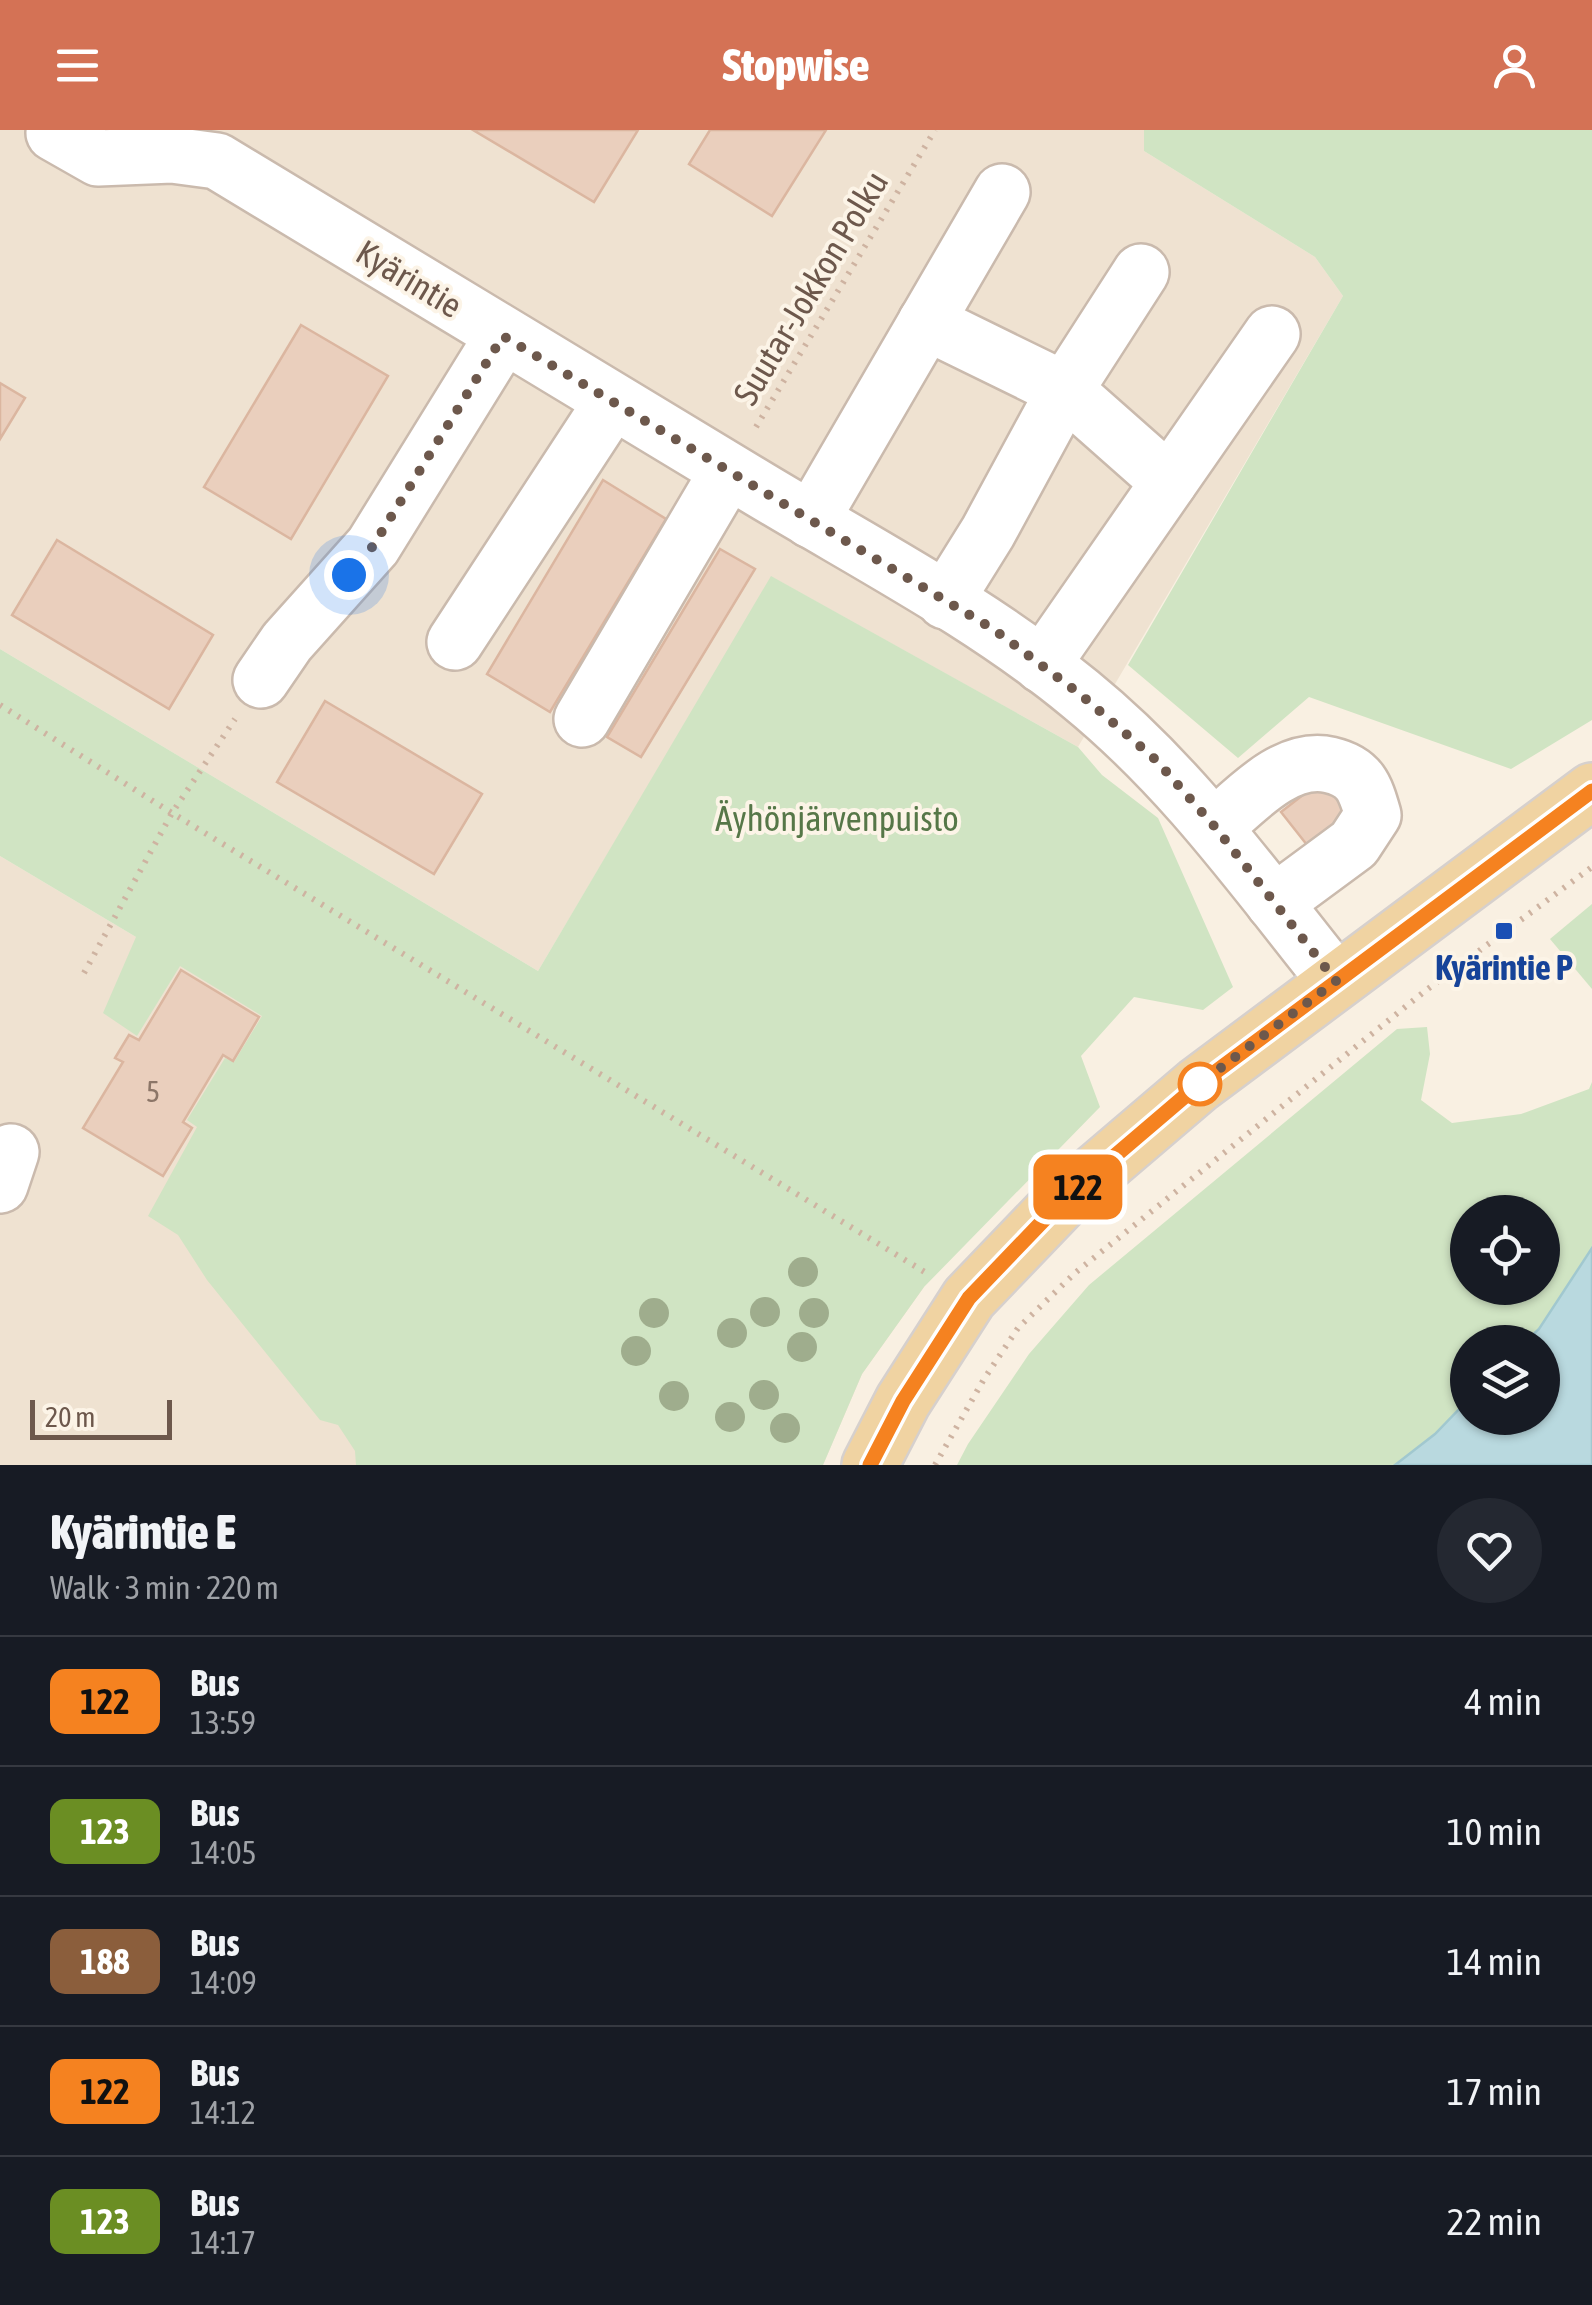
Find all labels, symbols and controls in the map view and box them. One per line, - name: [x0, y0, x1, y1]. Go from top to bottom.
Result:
- icon: menu: [50, 38, 105, 93]
- icon: person: [1487, 38, 1542, 93]
- text: Stopwise: [723, 39, 869, 91]
- street label: Suutar-Jokkon Polku: [725, 164, 895, 411]
- street label: Kyärintie: [350, 231, 469, 325]
- your location: [324, 550, 374, 600]
- park label: Äyhönjärvenpuisto: [715, 798, 959, 838]
- marker: Kyärintie P: [1493, 920, 1515, 942]
- place label: Kyärintie P: [1435, 947, 1573, 987]
- unlabelled marker: [1179, 1063, 1221, 1105]
- house number: 5: [146, 1074, 160, 1108]
- line badge: 122: [1020, 1154, 1136, 1220]
- text: 122: [1053, 1167, 1103, 1207]
- map controls: [1450, 1195, 1560, 1435]
- button: locate: [1450, 1195, 1560, 1305]
- button: layers: [1450, 1325, 1560, 1435]
- scale bar: [30, 1395, 172, 1440]
- text: 20 m: [45, 1401, 95, 1433]
- button: heart: [1437, 1498, 1542, 1603]
- text: Kyärintie E: [50, 1504, 236, 1559]
- text: Walk · 3 min · 220 m: [50, 1569, 279, 1606]
- text: Bus: [190, 1661, 240, 1704]
- text: 4 min: [1464, 1680, 1542, 1723]
- text: 122: [80, 1681, 130, 1721]
- text: 13:59: [190, 1704, 256, 1741]
- text: Bus: [190, 1791, 240, 1834]
- text: 10 min: [1447, 1810, 1542, 1853]
- text: 123: [80, 1811, 130, 1851]
- text: 14:05: [190, 1834, 257, 1871]
- text: Bus: [190, 1921, 240, 1964]
- text: 14 min: [1447, 1940, 1542, 1983]
- text: 188: [80, 1941, 130, 1981]
- text: 14:09: [190, 1964, 257, 2001]
- text: Bus: [190, 2051, 240, 2094]
- text: 17 min: [1447, 2070, 1542, 2113]
- text: 122: [80, 2071, 130, 2111]
- text: 14:12: [190, 2094, 256, 2131]
- text: Bus: [190, 2181, 240, 2224]
- text: 22 min: [1447, 2200, 1542, 2243]
- text: 123: [80, 2201, 130, 2241]
- text: 14:17: [190, 2224, 256, 2261]

